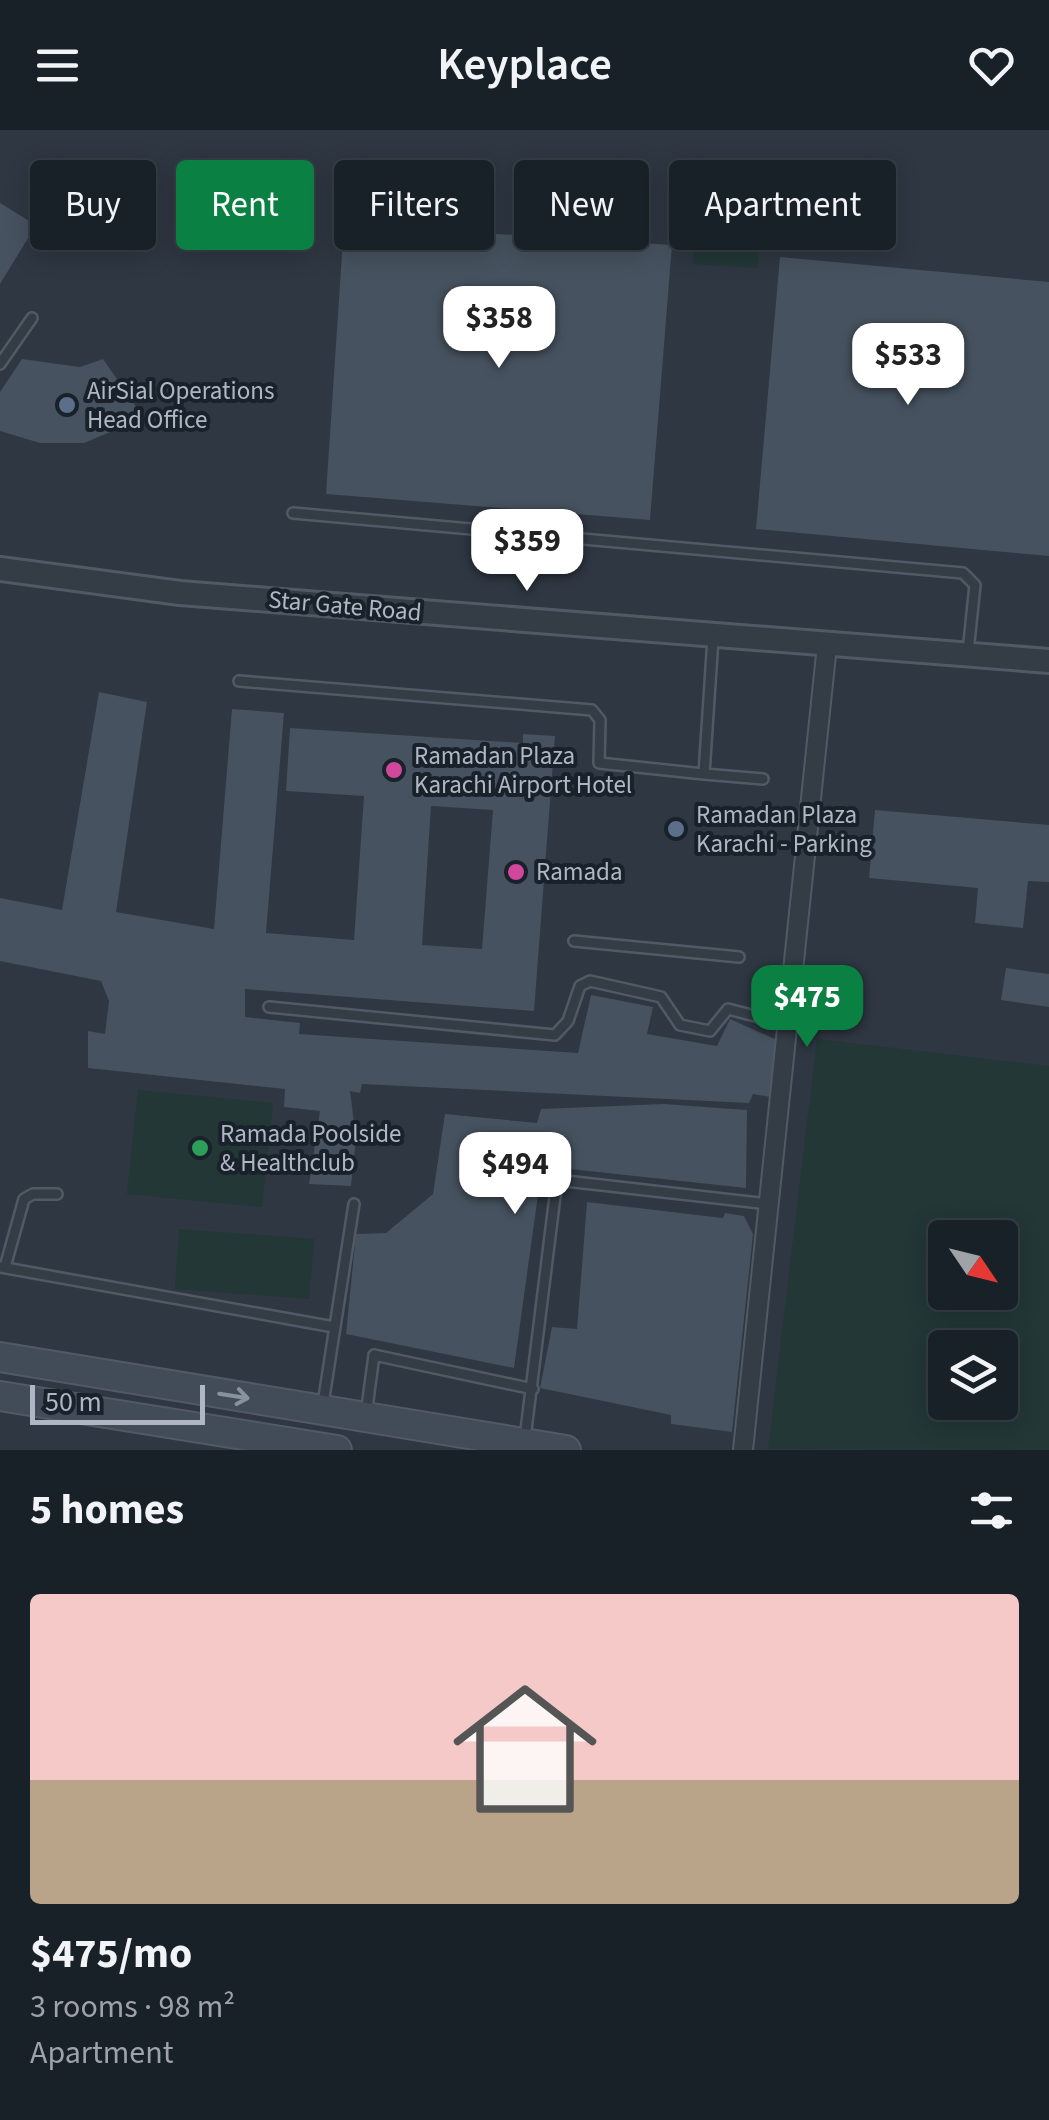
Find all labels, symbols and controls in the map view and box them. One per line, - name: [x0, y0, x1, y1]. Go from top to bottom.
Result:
- text: Keyplace: [437, 33, 612, 97]
- icon: menu: [30, 38, 85, 93]
- icon: heart: [964, 38, 1019, 93]
- chip: Buy: [30, 160, 156, 250]
- chip: Rent: [176, 160, 314, 250]
- chip: Filters: [334, 160, 494, 250]
- chip: New: [514, 160, 649, 250]
- chip: Apartment: [669, 160, 896, 250]
- pin: $358: [440, 286, 558, 371]
- text: $358: [465, 295, 533, 341]
- pin: $533: [849, 323, 967, 408]
- text: $533: [874, 332, 942, 378]
- place label: AirSial Operations Head Office: [87, 373, 274, 438]
- marker: AirSial Operations Head Office: [56, 394, 78, 416]
- pin: $359: [468, 509, 586, 594]
- text: $359: [493, 518, 561, 564]
- street label: Star Gate Road: [267, 581, 423, 631]
- place label: Ramadan Plaza Karachi Airport Hotel: [414, 738, 632, 803]
- marker: Ramadan Plaza Karachi Airport Hotel: [383, 759, 405, 781]
- place label: Ramadan Plaza Karachi - Parking: [696, 797, 872, 862]
- marker: Ramadan Plaza Karachi - Parking: [665, 818, 687, 840]
- place label: Ramada: [536, 854, 623, 890]
- marker: Ramada: [505, 861, 527, 883]
- pin: $475: [748, 965, 866, 1050]
- text: $475: [773, 974, 841, 1020]
- place label: Ramada Poolside & Healthclub: [220, 1116, 401, 1181]
- pin: $494: [456, 1132, 574, 1217]
- marker: Ramada Poolside & Healthclub: [189, 1137, 211, 1159]
- text: $494: [481, 1141, 549, 1187]
- north arrow: [928, 1220, 1018, 1310]
- map controls: [928, 1220, 1018, 1420]
- button: layers: [928, 1330, 1018, 1420]
- scale bar: [30, 1380, 205, 1424]
- text: 50 m: [45, 1382, 102, 1422]
- one-way arrow: [218, 1387, 250, 1406]
- text: 5 homes: [30, 1480, 184, 1540]
- icon: filters: [964, 1483, 1019, 1538]
- icon: home: [435, 1659, 615, 1839]
- text: $475/mo: [30, 1924, 192, 1984]
- text: 3 rooms · 98 m²: [30, 1984, 235, 2030]
- text: Apartment: [30, 2030, 173, 2076]

